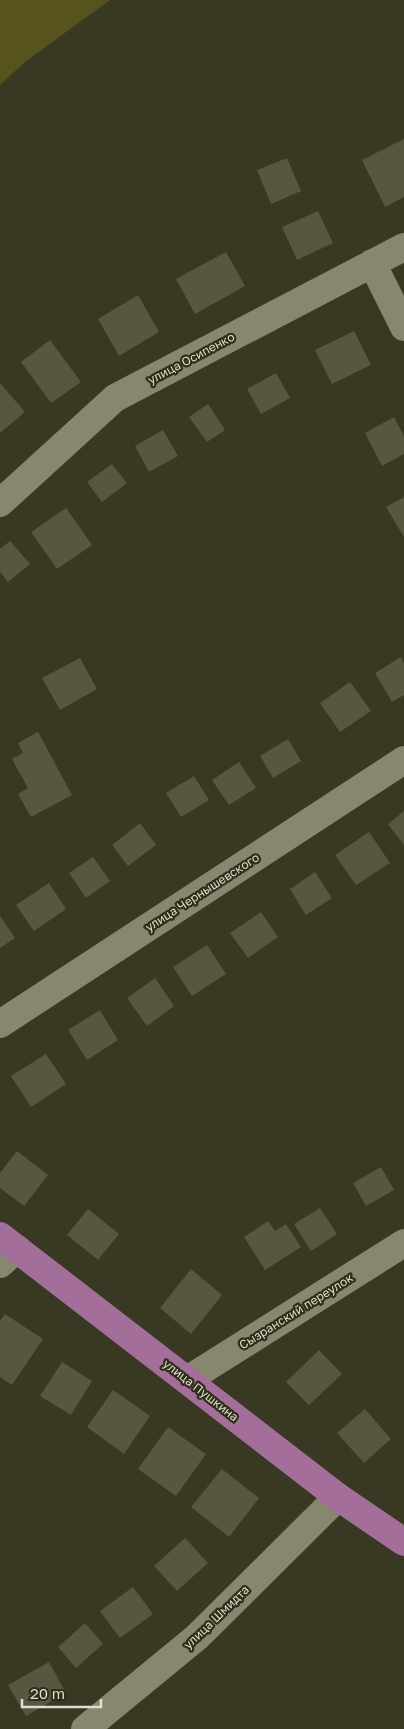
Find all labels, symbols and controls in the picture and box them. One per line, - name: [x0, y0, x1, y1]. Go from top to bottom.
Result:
- street label: улица Осипенко: [145, 329, 237, 387]
- street label: улица Чернышевского: [142, 849, 262, 935]
- street label: Сызранский переулок: [236, 1270, 356, 1352]
- street label: улица Пушкина: [160, 1356, 242, 1424]
- street label: улица Шмидта: [180, 1582, 252, 1652]
- scale bar: [22, 1676, 101, 1708]
- text: 20 m: [30, 1684, 65, 1702]

